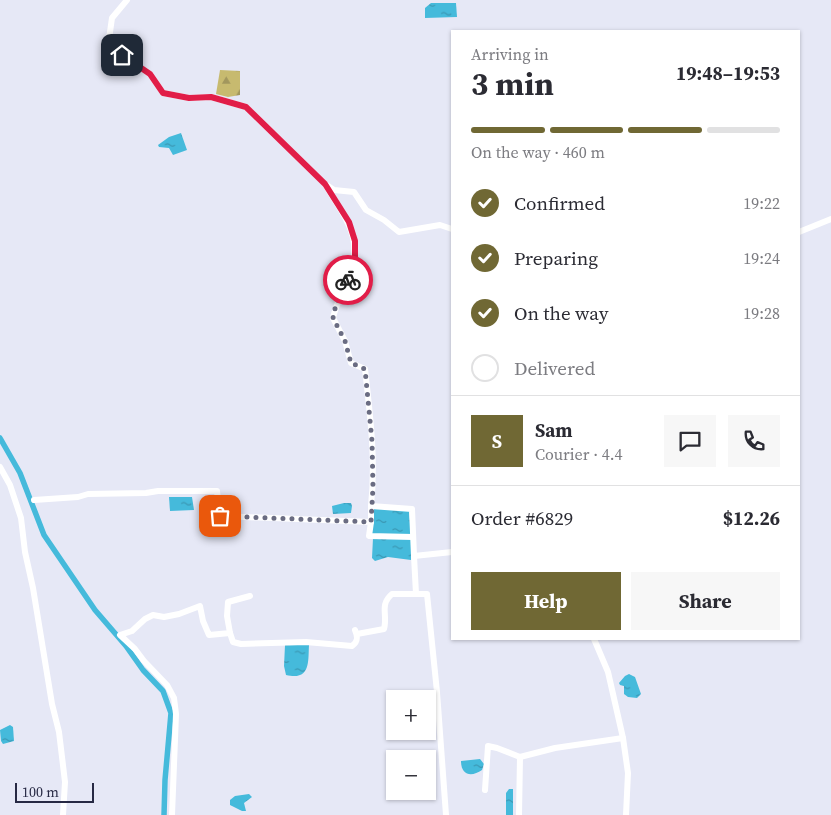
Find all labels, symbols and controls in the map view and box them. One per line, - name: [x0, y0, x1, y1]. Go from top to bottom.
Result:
- pin: [101, 34, 143, 76]
- icon: home: [108, 41, 136, 69]
- text: Arriving in: [471, 43, 549, 65]
- text: 19:48–19:53: [676, 60, 780, 86]
- text: 3 min: [471, 62, 554, 106]
- text: On the way · 460 m: [471, 141, 605, 163]
- icon: check: [471, 189, 499, 217]
- text: Confirmed: [514, 190, 605, 216]
- text: 19:22: [743, 192, 780, 214]
- icon: check: [471, 244, 499, 272]
- text: Preparing: [514, 245, 598, 271]
- text: 19:24: [743, 247, 780, 269]
- courier: [323, 255, 373, 305]
- icon: bike: [334, 266, 362, 294]
- icon: check: [471, 299, 499, 327]
- text: On the way: [514, 300, 609, 326]
- text: 19:28: [743, 302, 780, 324]
- text: Delivered: [514, 355, 595, 381]
- button: chat: [664, 415, 716, 467]
- button: phone: [728, 415, 780, 467]
- text: Sam: [535, 417, 573, 443]
- text: S: [492, 428, 502, 454]
- text: Courier · 4.4: [535, 443, 623, 465]
- pin: [199, 495, 241, 537]
- icon: bag: [206, 502, 234, 530]
- text: Order #6829: [471, 505, 573, 531]
- text: $12.26: [723, 505, 780, 531]
- button: Help: [471, 572, 621, 630]
- button: Share: [631, 572, 780, 630]
- map controls: [386, 690, 436, 800]
- button: +: [386, 690, 436, 740]
- button: −: [386, 750, 436, 800]
- scale bar: [15, 780, 94, 803]
- text: 100 m: [22, 782, 59, 802]

